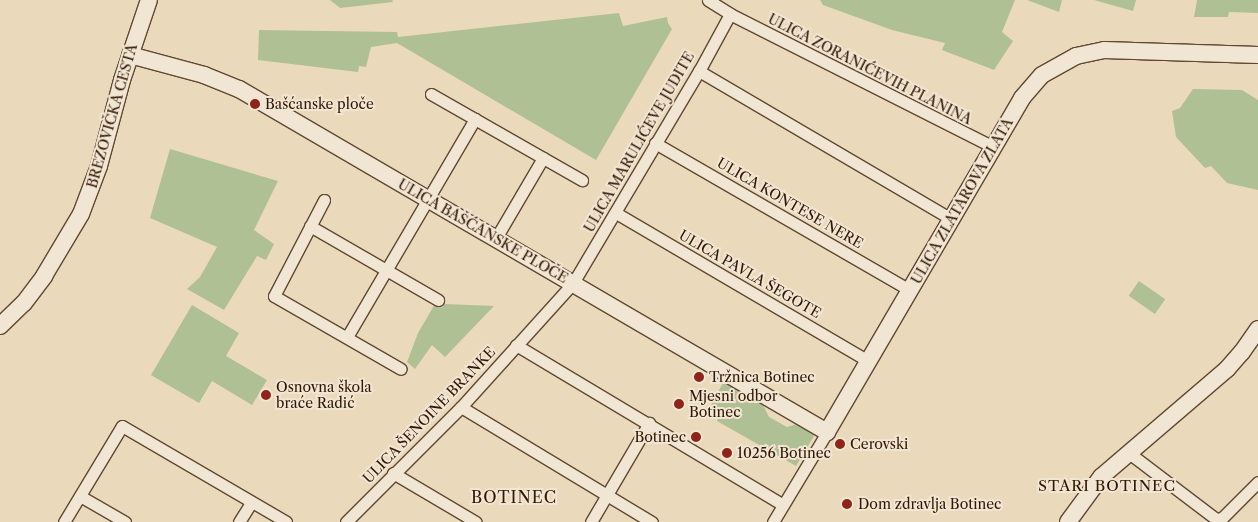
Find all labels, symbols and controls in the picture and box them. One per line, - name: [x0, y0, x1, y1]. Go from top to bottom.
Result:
- street label: ULICA ZORANIĆEVIH PLANINA: [765, 10, 975, 128]
- street label: BREZOVIČKA CESTA: [83, 42, 141, 190]
- street label: ULICA MARULIĆEVE JUDITE: [580, 49, 698, 235]
- place label: Bašćanske ploče: [265, 96, 374, 112]
- marker: Bašćanske ploče: [249, 98, 261, 110]
- street label: ULICA ZLATAROVA ZLATA: [907, 115, 1017, 287]
- street label: ULICA KONTESE NERE: [714, 154, 866, 252]
- street label: ULICA BAŠĆANSKE PLOČE: [395, 175, 571, 287]
- street label: ULICA PAVLA ŠEGOTE: [676, 226, 824, 322]
- street label: ULICA ŠENOINE BRANKE: [359, 343, 499, 487]
- place label: Tržnica Botinec: [709, 369, 815, 385]
- marker: Tržnica Botinec: [693, 371, 705, 383]
- place label: Osnovna škola braće Radić: [276, 379, 372, 412]
- place label: Mjesni odbor Botinec: [689, 388, 778, 421]
- marker: Osnovna škola braće Radić: [260, 389, 272, 401]
- marker: Mjesni odbor Botinec: [673, 398, 685, 410]
- place label: Botinec: [634, 429, 686, 445]
- marker: Botinec: [690, 431, 702, 443]
- place label: Cerovski: [850, 436, 908, 452]
- marker: Cerovski: [834, 438, 846, 450]
- place label: 10256 Botinec: [737, 445, 831, 461]
- marker: 10256 Botinec: [721, 447, 733, 459]
- district label: STARI BOTINEC: [1036, 477, 1178, 495]
- district label: BOTINEC: [470, 487, 558, 507]
- place label: Dom zdravlja Botinec: [858, 496, 1002, 512]
- marker: Dom zdravlja Botinec: [840, 497, 854, 511]

